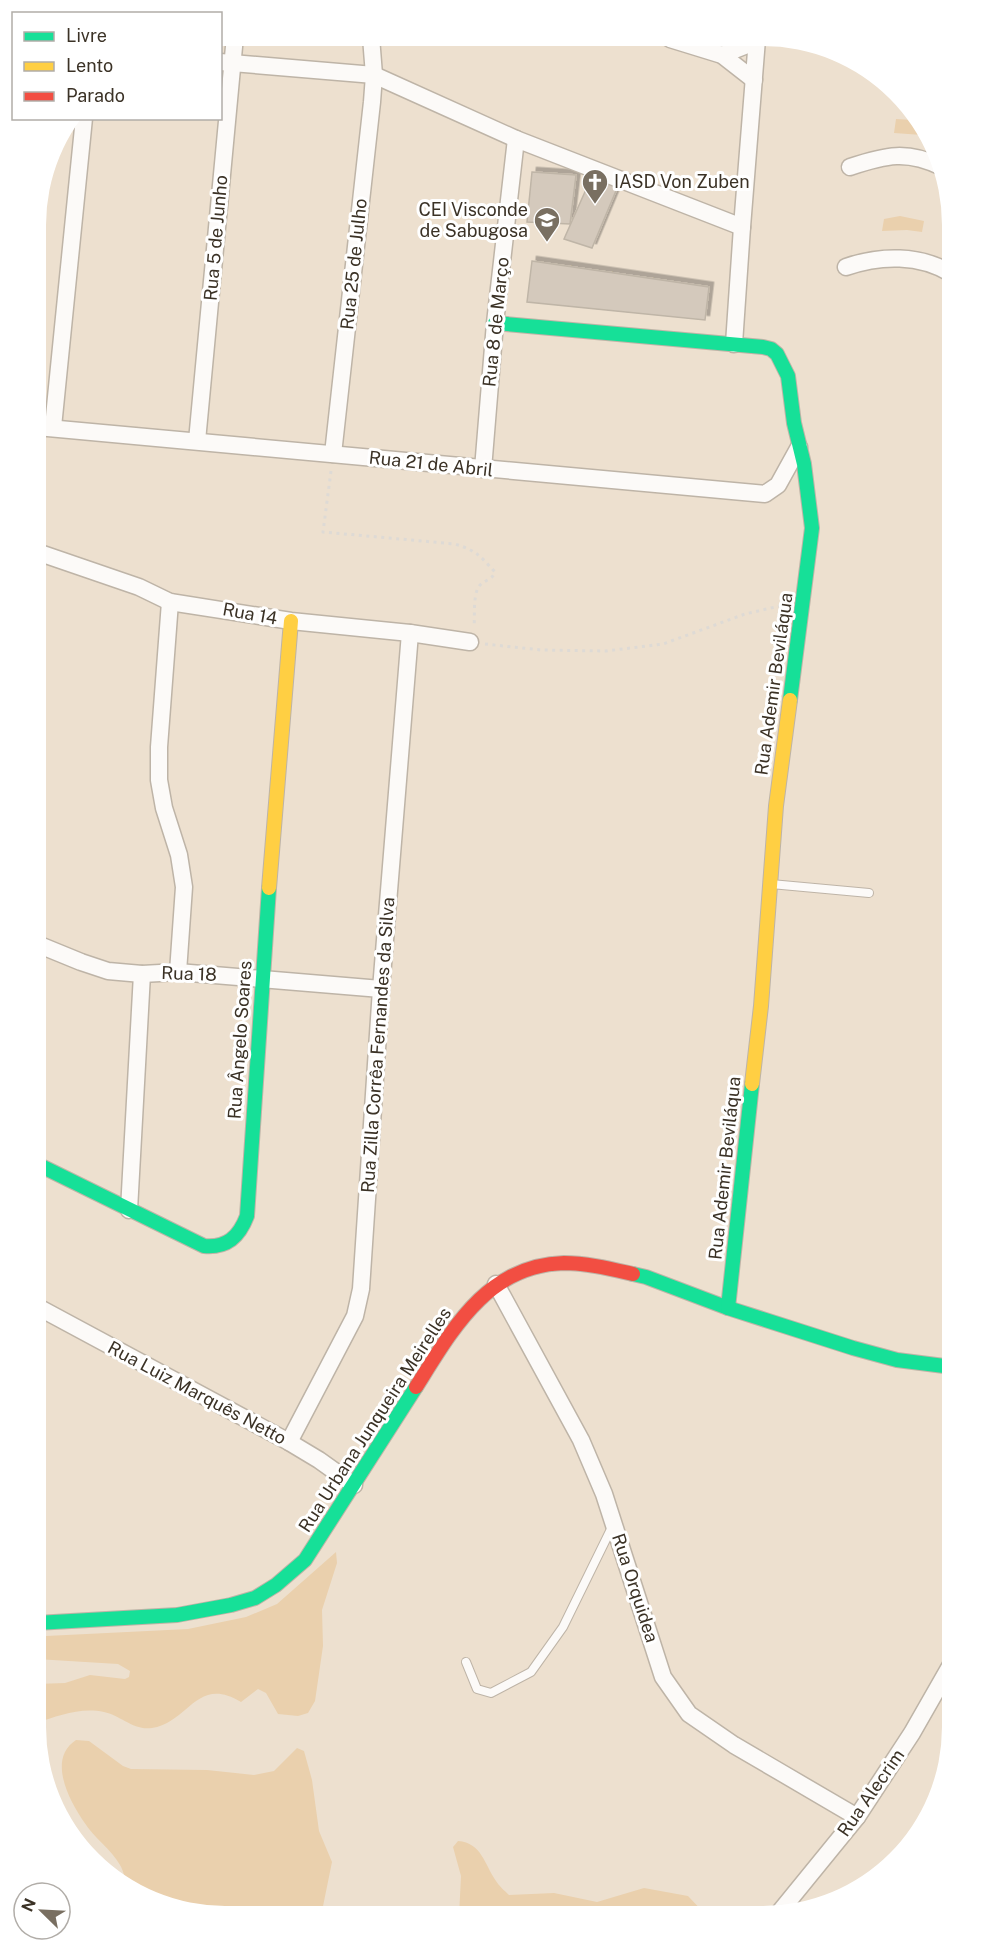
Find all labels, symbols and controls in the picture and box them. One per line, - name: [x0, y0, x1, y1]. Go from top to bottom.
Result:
- legend: [12, 12, 222, 120]
- text: Livre: [66, 25, 107, 46]
- text: Lento: [66, 55, 113, 76]
- text: Parado: [66, 85, 125, 106]
- church icon: IASD Von Zuben: [580, 167, 610, 205]
- place label: IASD Von Zuben: [614, 171, 750, 192]
- street label: Rua 5 de Junho: [200, 174, 231, 302]
- street label: Rua 25 de Julho: [336, 197, 371, 331]
- place label: CEI Visconde de Sabugosa: [418, 199, 528, 241]
- school or university icon: CEI Visconde de Sabugosa: [532, 205, 562, 243]
- street label: Rua 8 de Março: [478, 256, 513, 388]
- street label: Rua 21 de Abril: [368, 447, 494, 480]
- street label: Rua Ademir Beviláqua: [750, 591, 797, 777]
- street label: Rua 14: [221, 598, 279, 629]
- street label: Rua Zilla Corrêa Fernandes da Silva: [357, 896, 398, 1194]
- street label: Rua Ângelo Soares: [223, 960, 256, 1120]
- street label: Rua 18: [161, 962, 217, 985]
- street label: Rua Ademir Beviláqua: [704, 1075, 745, 1261]
- street label: Rua Urbana Junqueira Meirelles: [294, 1303, 455, 1536]
- street label: Rua Luiz Marquês Netto: [104, 1337, 290, 1449]
- street label: Rua Orquidea: [608, 1531, 663, 1645]
- street label: Rua Alecrim: [833, 1745, 908, 1840]
- north arrow: [12, 1881, 72, 1941]
- text: N: [18, 1896, 40, 1915]

